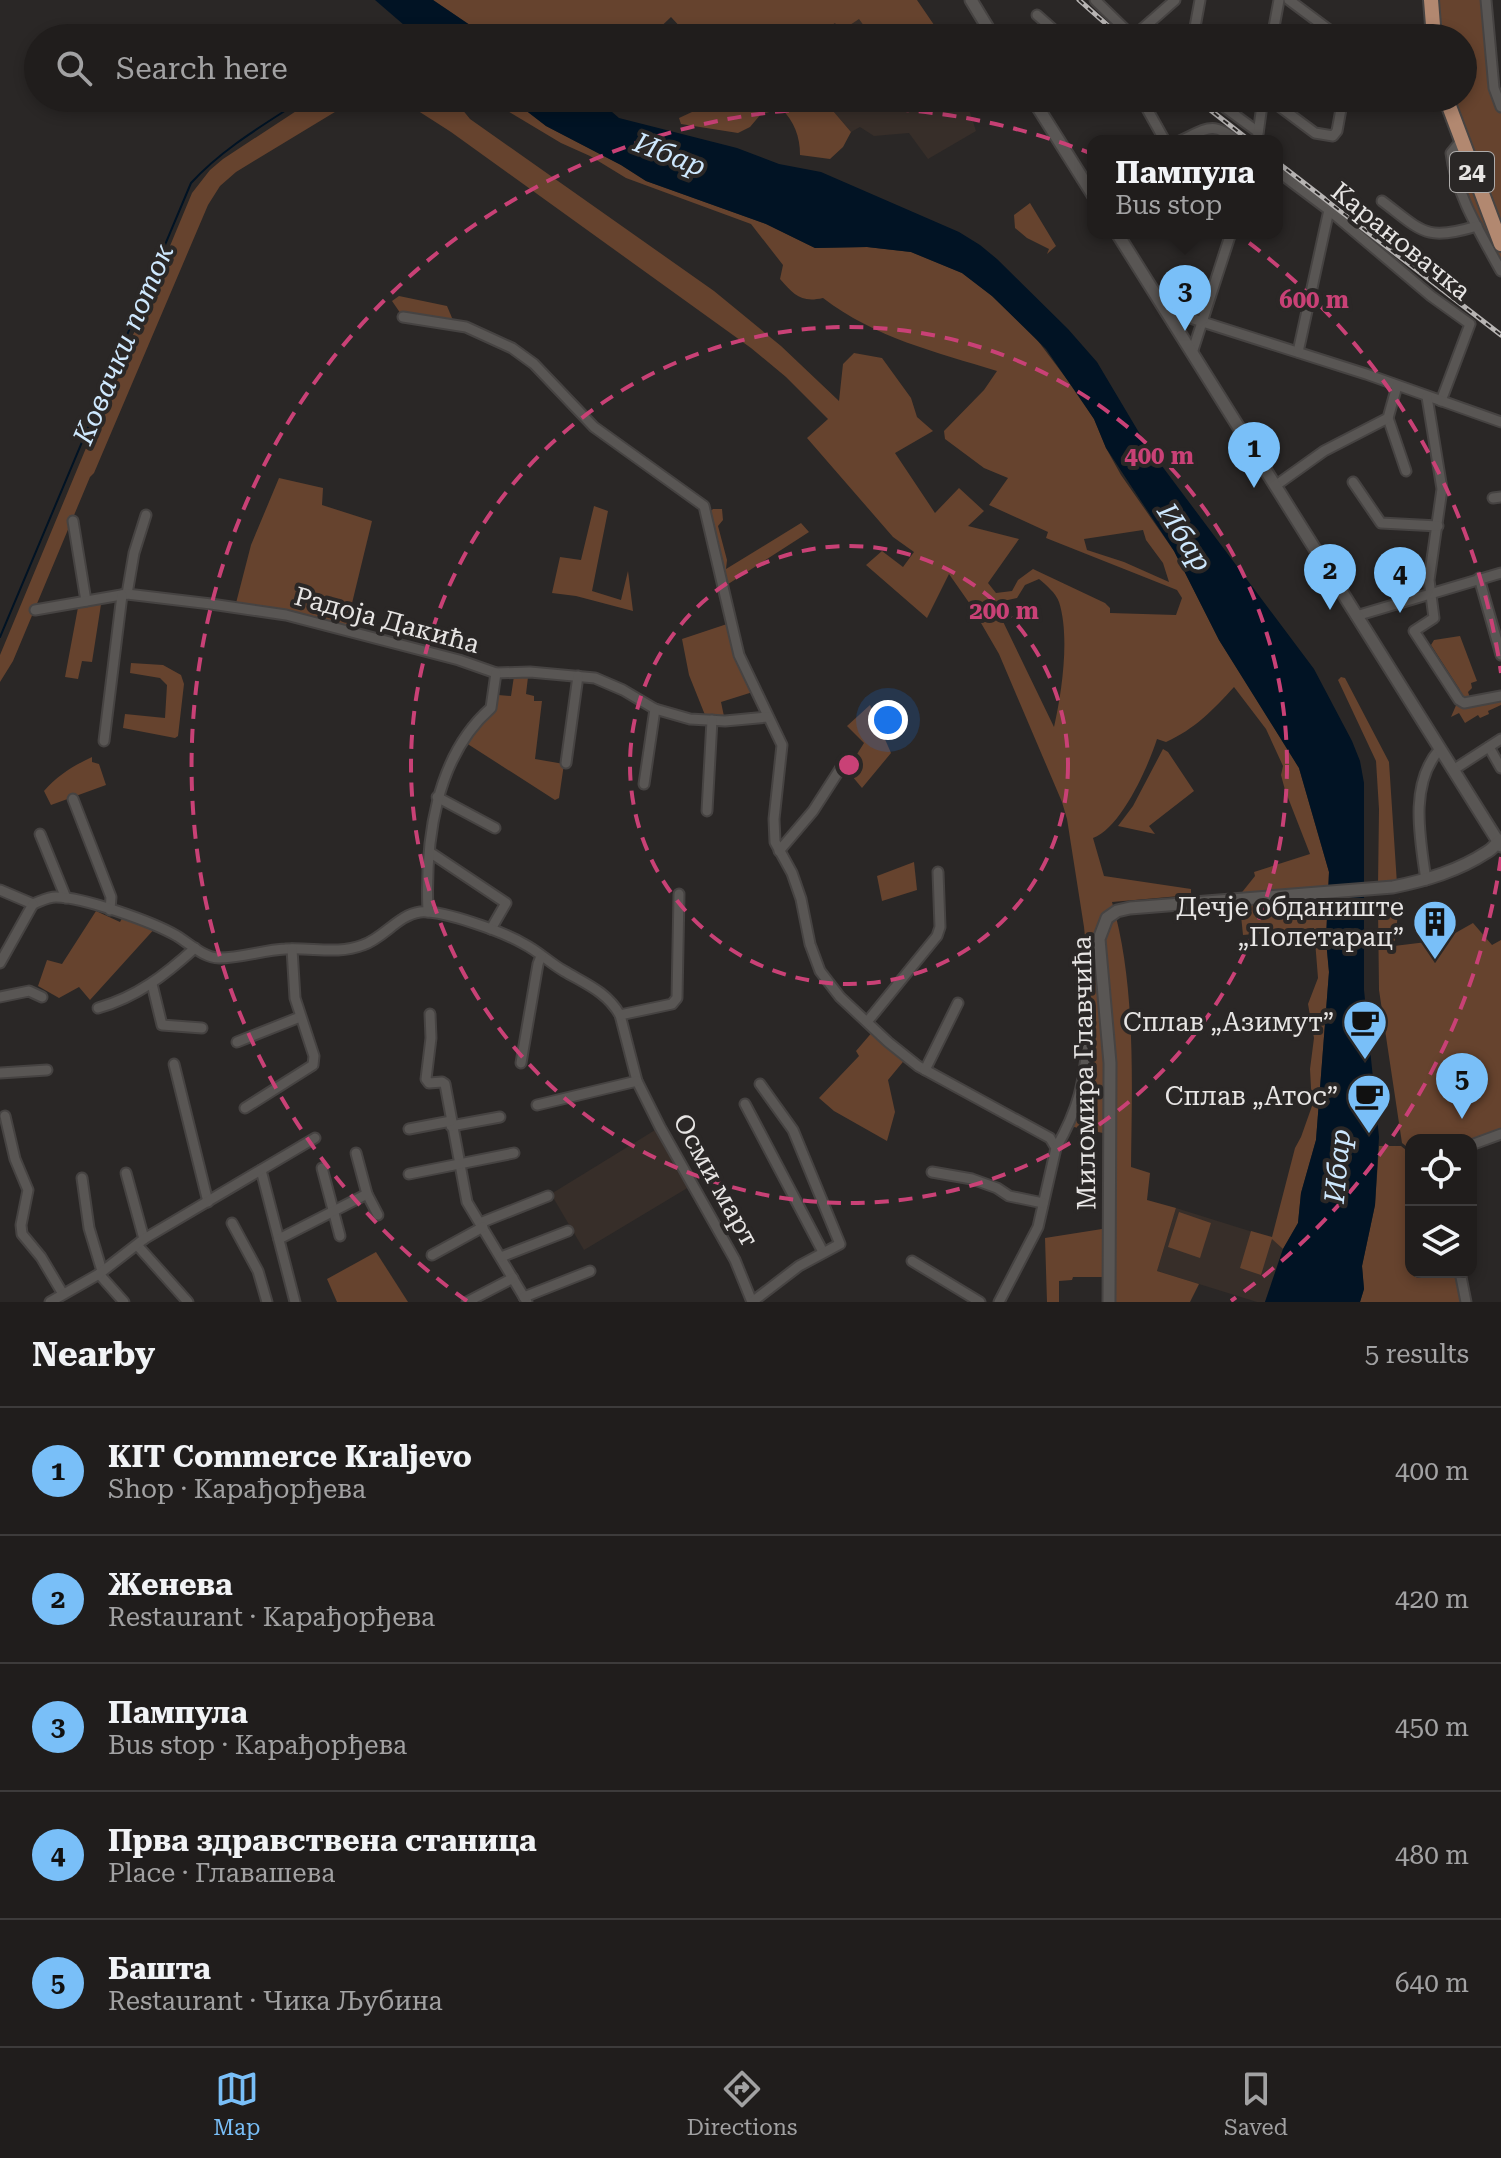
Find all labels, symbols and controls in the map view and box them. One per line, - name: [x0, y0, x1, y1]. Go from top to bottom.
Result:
- search box: [24, 24, 1477, 112]
- icon: search: [52, 46, 96, 90]
- text: Search here: [116, 51, 288, 86]
- water label: Ибар: [628, 125, 710, 183]
- popup: [1087, 135, 1283, 239]
- road number: 24: [1450, 152, 1494, 192]
- text: Пампула: [1115, 155, 1255, 190]
- street label: Карановачка: [1325, 176, 1477, 306]
- text: Bus stop: [1115, 190, 1222, 220]
- water label: Ковачки поток: [66, 239, 181, 450]
- pin: 3: [1159, 265, 1211, 331]
- text: 600 m: [1279, 286, 1349, 314]
- pin: 1: [1228, 422, 1280, 488]
- text: 400 m: [1124, 442, 1194, 470]
- water label: Ибар: [1150, 496, 1219, 577]
- pin: 2: [1304, 544, 1356, 610]
- pin: 4: [1374, 547, 1426, 613]
- street label: Радоја Дакића: [291, 581, 483, 659]
- text: 200 m: [969, 597, 1039, 625]
- your location: [868, 700, 908, 740]
- centre of rings: [835, 751, 863, 779]
- place label: Дечје обданиште „Полетарац”: [1176, 892, 1404, 952]
- building icon: Дечје обданиште „Полетарац”: [1411, 898, 1459, 961]
- street label: Миломира Главчића: [1067, 936, 1101, 1210]
- cafe icon: Сплав „Азимут”: [1341, 998, 1389, 1061]
- place label: Сплав „Азимут”: [1123, 1007, 1334, 1037]
- pin: 5: [1436, 1053, 1488, 1119]
- cafe icon: Сплав „Атос”: [1345, 1072, 1393, 1135]
- place label: Сплав „Атос”: [1165, 1081, 1338, 1111]
- street label: Осми март: [667, 1108, 765, 1252]
- water label: Ибар: [1318, 1128, 1357, 1206]
- map controls: [1405, 1134, 1477, 1278]
- button: locate: [1405, 1134, 1477, 1206]
- button: layers: [1405, 1206, 1477, 1278]
- text: Nearby: [32, 1334, 155, 1374]
- text: 5 results: [1365, 1339, 1469, 1369]
- text: KIT Commerce Kraljevo: [108, 1439, 472, 1474]
- text: 1: [51, 1456, 65, 1486]
- text: 400 m: [1395, 1456, 1469, 1486]
- text: Shop · Карађорђева: [108, 1474, 366, 1504]
- text: Женева: [108, 1567, 233, 1602]
- text: 2: [51, 1584, 65, 1614]
- text: 420 m: [1395, 1584, 1469, 1614]
- text: Restaurant · Карађорђева: [108, 1602, 435, 1632]
- text: Пампула: [108, 1695, 248, 1730]
- text: 3: [51, 1712, 65, 1742]
- text: 450 m: [1395, 1712, 1469, 1742]
- text: Bus stop · Карађорђева: [108, 1730, 407, 1760]
- text: Прва здравствена станица: [108, 1823, 537, 1858]
- text: 4: [51, 1840, 65, 1870]
- text: 480 m: [1395, 1840, 1469, 1870]
- text: Place · Главашева: [108, 1858, 335, 1888]
- text: Башта: [108, 1951, 211, 1986]
- text: 5: [51, 1968, 65, 1998]
- text: 640 m: [1395, 1968, 1469, 1998]
- text: Restaurant · Чика Љубина: [108, 1986, 443, 2016]
- tab: Map: [213, 2067, 260, 2140]
- tab: Directions: [687, 2067, 797, 2140]
- tab: Saved: [1224, 2067, 1288, 2140]

